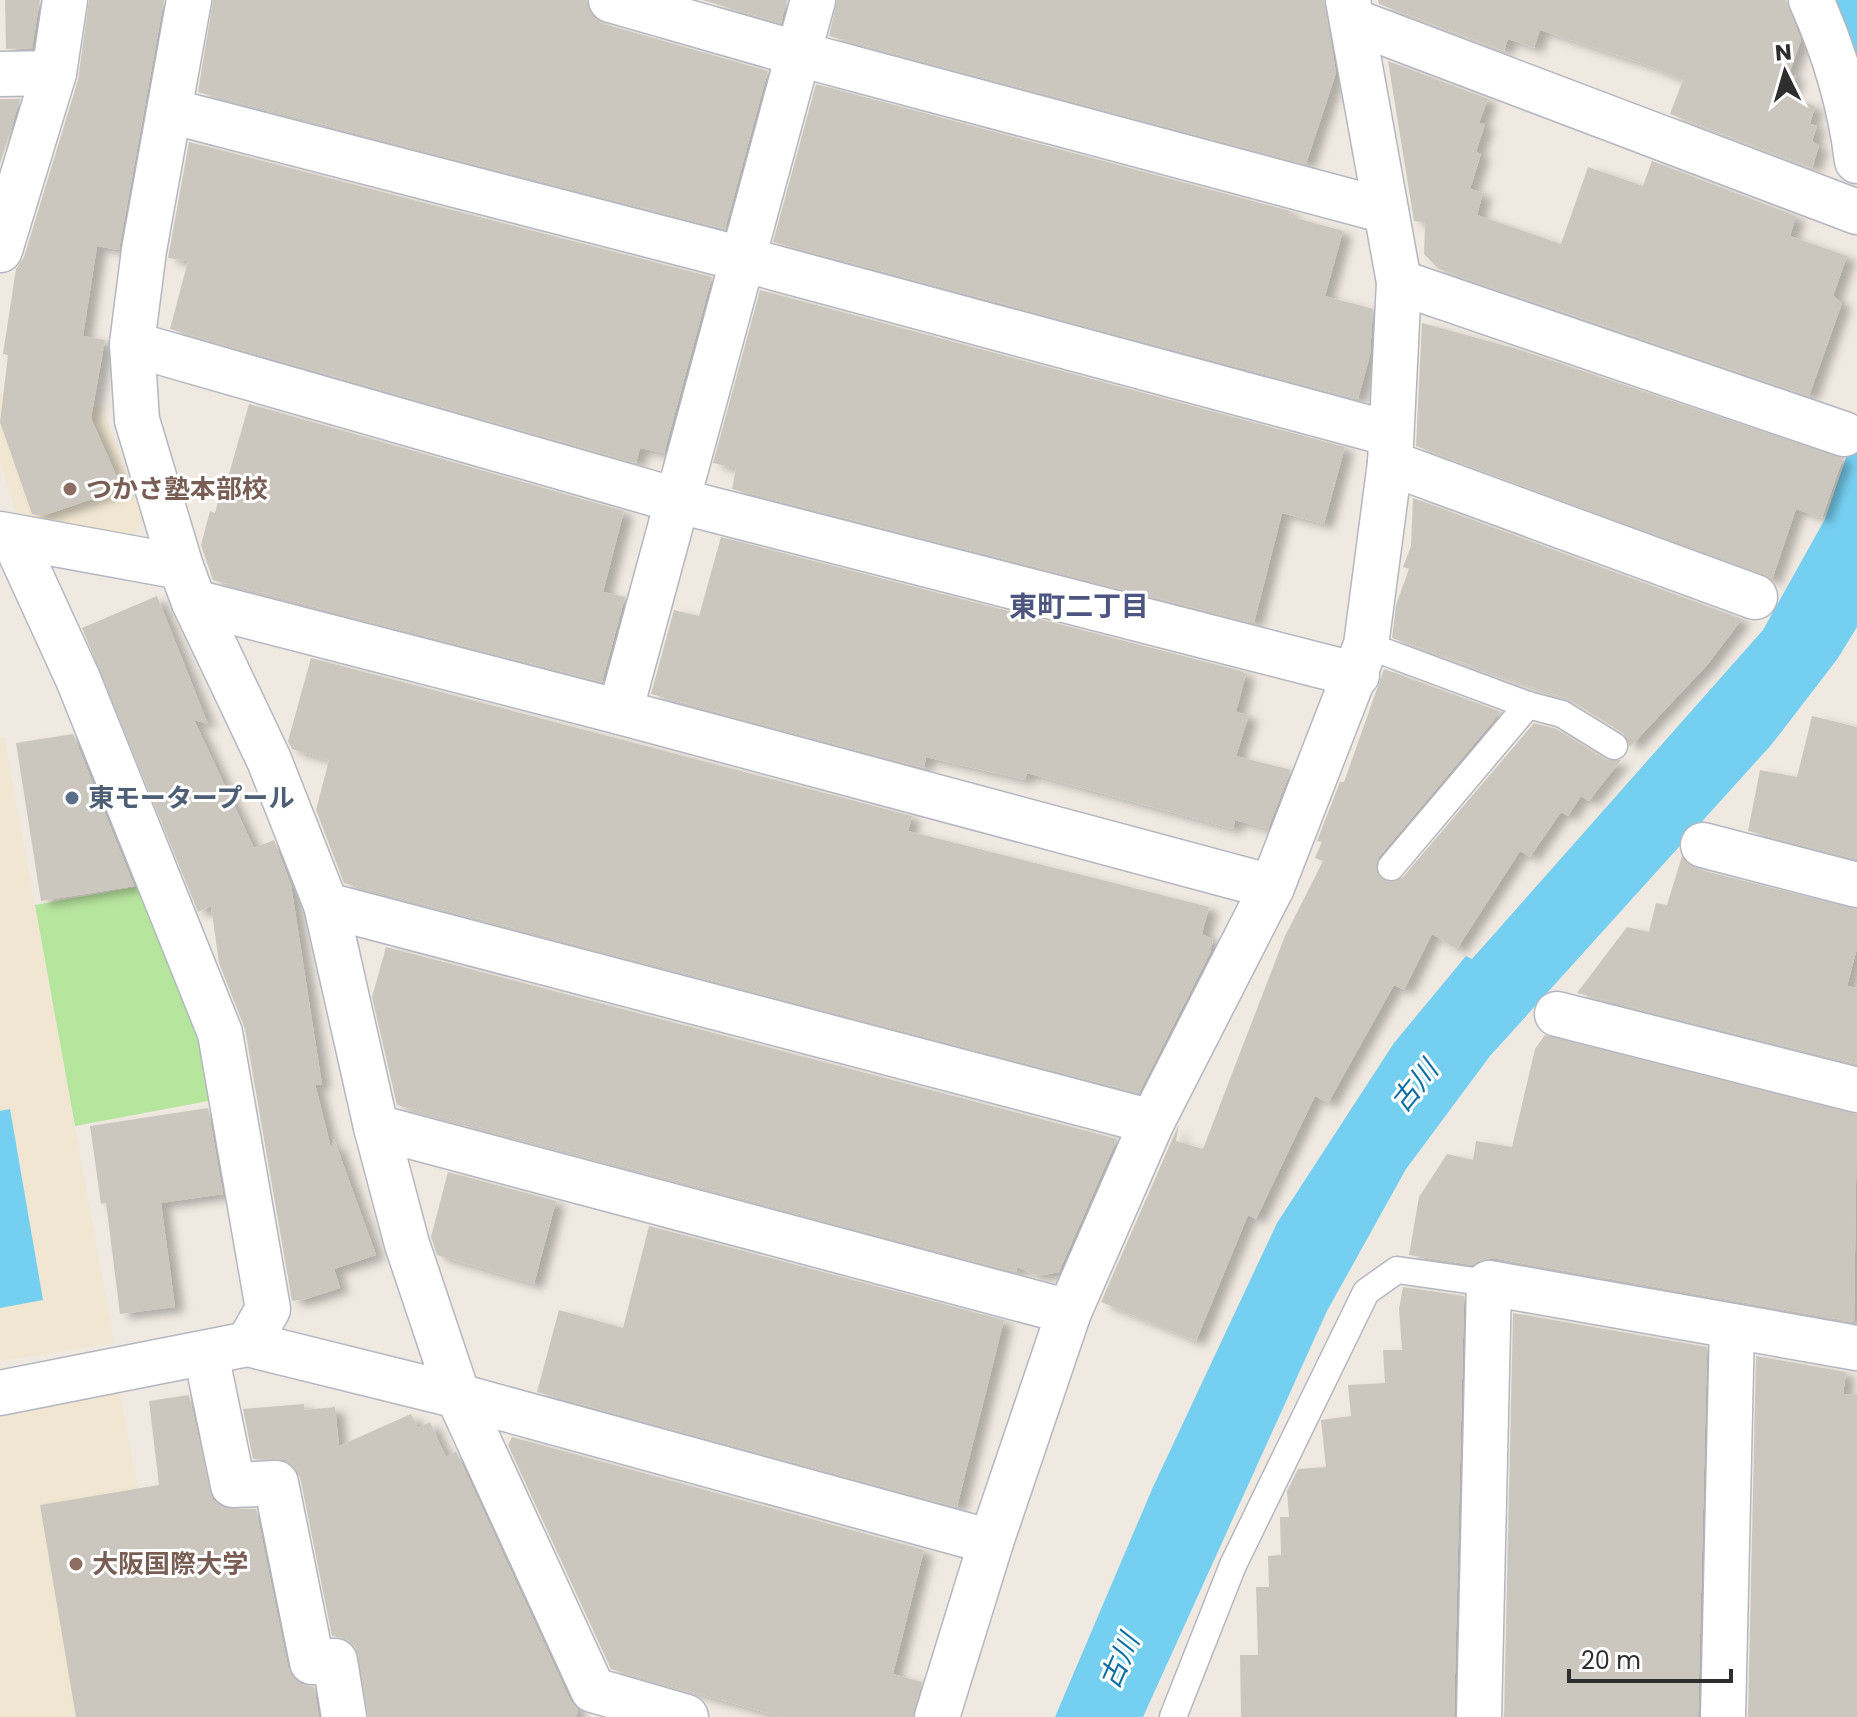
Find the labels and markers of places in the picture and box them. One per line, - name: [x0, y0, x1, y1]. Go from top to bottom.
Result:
- place label: つかさ塾本部校: [86, 471, 268, 507]
- marker: つかさ塾本部校: [61, 480, 79, 498]
- place label: 東モータープール: [88, 780, 294, 816]
- marker: 東モータープール: [63, 789, 81, 807]
- place label: 大阪国際大学: [92, 1546, 248, 1582]
- marker: 大阪国際大学: [67, 1555, 85, 1573]

